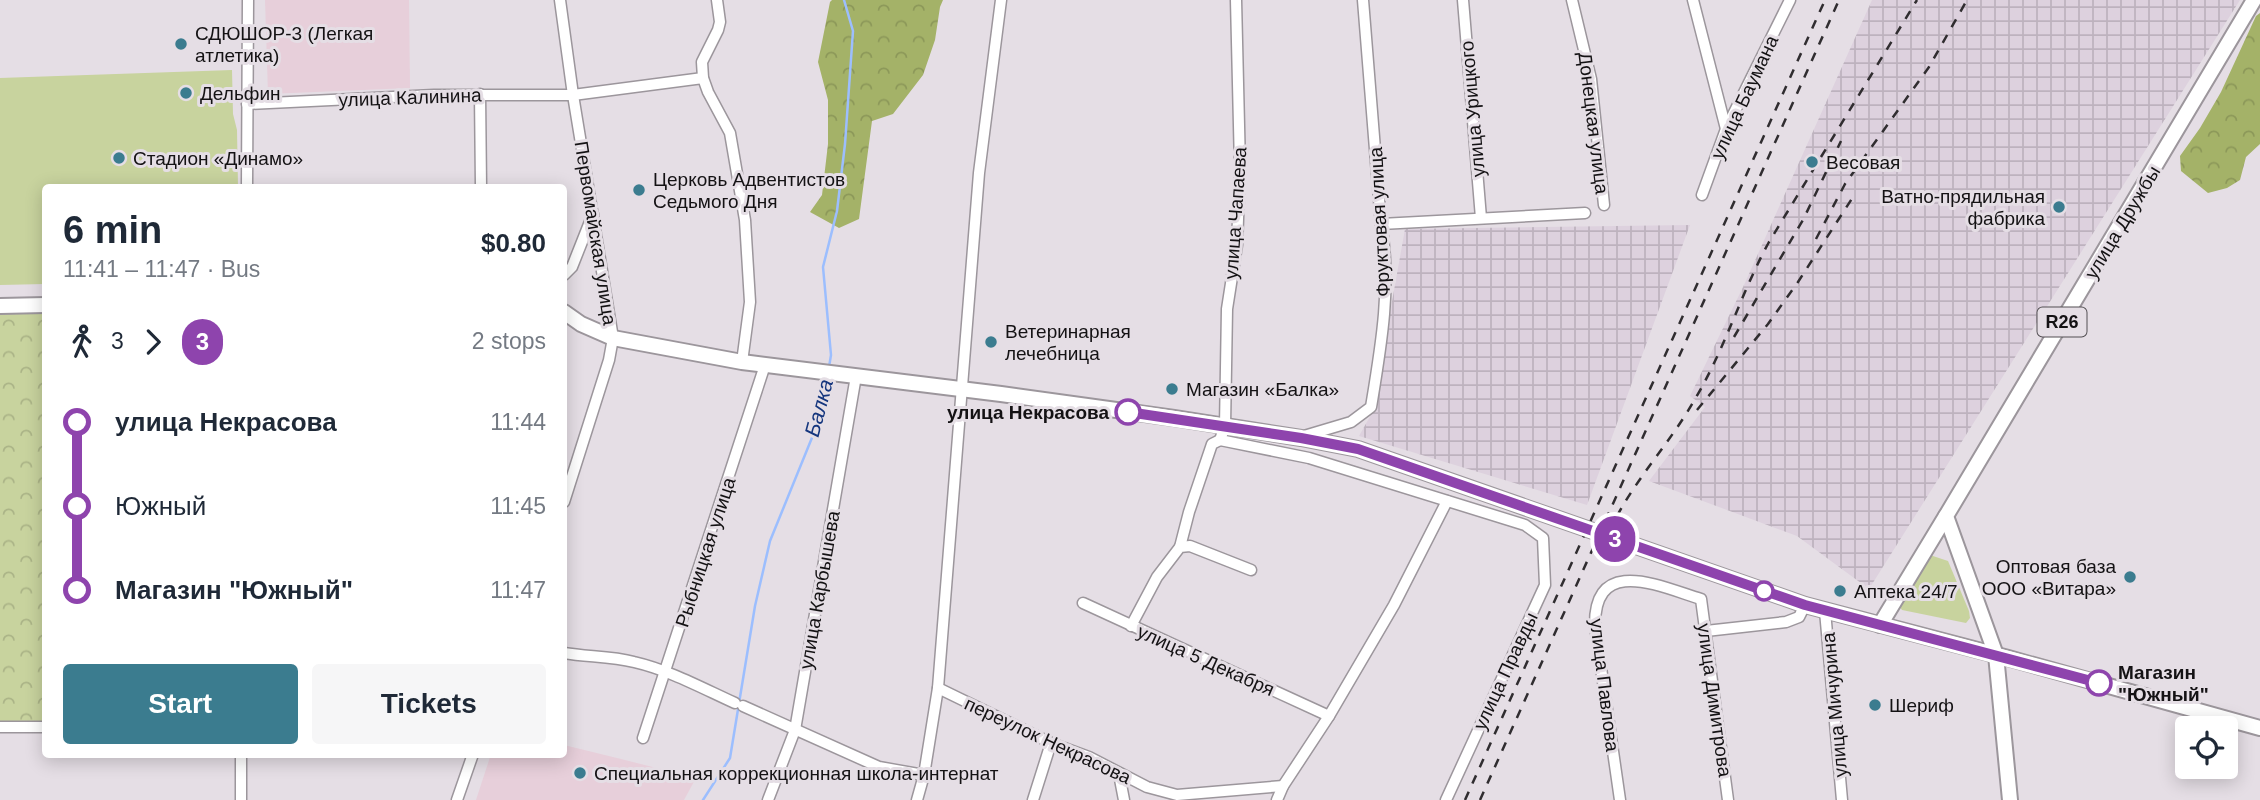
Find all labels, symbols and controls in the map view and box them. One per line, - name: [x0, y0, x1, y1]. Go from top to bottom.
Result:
- place label: СДЮШОР-3 (Легкая атлетика): [195, 23, 373, 66]
- street label: улица Баумана: [1707, 32, 1783, 163]
- marker: СДЮШОР-3 (Легкая атлетика): [173, 36, 189, 52]
- street label: улица Урицкого: [1456, 40, 1489, 178]
- street label: Донецкая улица: [1574, 51, 1613, 196]
- place label: Дельфин: [200, 83, 281, 104]
- street label: улица Калинина: [338, 84, 482, 110]
- marker: Дельфин: [178, 85, 194, 101]
- street label: Первомайская улица: [571, 140, 620, 327]
- street label: улица Чапаева: [1220, 146, 1251, 280]
- street label: Фруктовая улица: [1365, 146, 1394, 297]
- place label: Стадион «Динамо»: [133, 148, 303, 169]
- marker: Стадион «Динамо»: [111, 150, 127, 166]
- place label: Весовая: [1826, 152, 1900, 173]
- marker: Весовая: [1804, 154, 1820, 170]
- street label: улица Дружбы: [2080, 162, 2164, 282]
- place label: Церковь Адвентистов Седьмого Дня: [653, 169, 845, 212]
- marker: Церковь Адвентистов Седьмого Дня: [631, 182, 647, 198]
- place label: Ватно-прядильная фабрика: [1881, 186, 2045, 229]
- marker: Ватно-прядильная фабрика: [2051, 199, 2067, 215]
- text: 6 min: [63, 209, 162, 251]
- text: $0.80: [481, 228, 546, 258]
- text: 11:41 – 11:47 · Bus: [63, 256, 260, 282]
- road number: R26: [2038, 308, 2086, 336]
- place label: Ветеринарная лечебница: [1005, 321, 1131, 364]
- icon: walk: [63, 323, 101, 361]
- icon: forward: [134, 323, 172, 361]
- text: 3: [111, 328, 124, 354]
- text: 3: [196, 328, 209, 355]
- text: 2 stops: [472, 328, 546, 354]
- marker: Ветеринарная лечебница: [983, 334, 999, 350]
- water label: Балка: [800, 377, 837, 439]
- place label: Магазин «Балка»: [1186, 379, 1339, 400]
- marker: Магазин «Балка»: [1164, 381, 1180, 397]
- marker: улица Некрасова: [1115, 399, 1141, 425]
- place label: улица Некрасова: [947, 402, 1109, 423]
- text: улица Некрасова: [115, 407, 337, 437]
- text: 11:44: [490, 409, 546, 435]
- street label: Рыбницкая улица: [671, 474, 740, 630]
- text: Южный: [115, 491, 206, 521]
- text: 11:45: [490, 493, 546, 519]
- street label: улица Карбышева: [795, 509, 844, 671]
- line badge: 3: [1592, 516, 1638, 562]
- text: 3: [1608, 525, 1622, 552]
- place label: Оптовая база ООО «Витара»: [1982, 556, 2116, 599]
- marker: Оптовая база ООО «Витара»: [2122, 569, 2138, 585]
- text: Магазин "Южный": [115, 575, 353, 605]
- text: 11:47: [490, 577, 546, 603]
- unlabelled marker: [1754, 581, 1774, 601]
- place label: Аптека 24/7: [1854, 581, 1958, 602]
- marker: Аптека 24/7: [1832, 583, 1848, 599]
- street label: улица Правды: [1469, 609, 1542, 733]
- street label: улица Павлова: [1586, 617, 1623, 753]
- street label: улица 5 Декабря: [1134, 621, 1277, 700]
- street label: улица Димитрова: [1693, 622, 1736, 779]
- street label: улица Мичурина: [1818, 631, 1851, 778]
- place label: Магазин "Южный": [2118, 662, 2209, 705]
- button: Start: [63, 664, 298, 744]
- button: Tickets: [312, 664, 546, 744]
- marker: Магазин "Южный": [2086, 670, 2112, 696]
- street label: переулок Некрасова: [961, 693, 1135, 788]
- place label: Шериф: [1889, 695, 1954, 716]
- marker: Шериф: [1867, 697, 1883, 713]
- map controls: [2175, 716, 2238, 779]
- button: locate: [2175, 716, 2238, 779]
- place label: Специальная коррекционная школа-интернат: [594, 763, 999, 784]
- marker: Специальная коррекционная школа-интернат: [572, 765, 588, 781]

